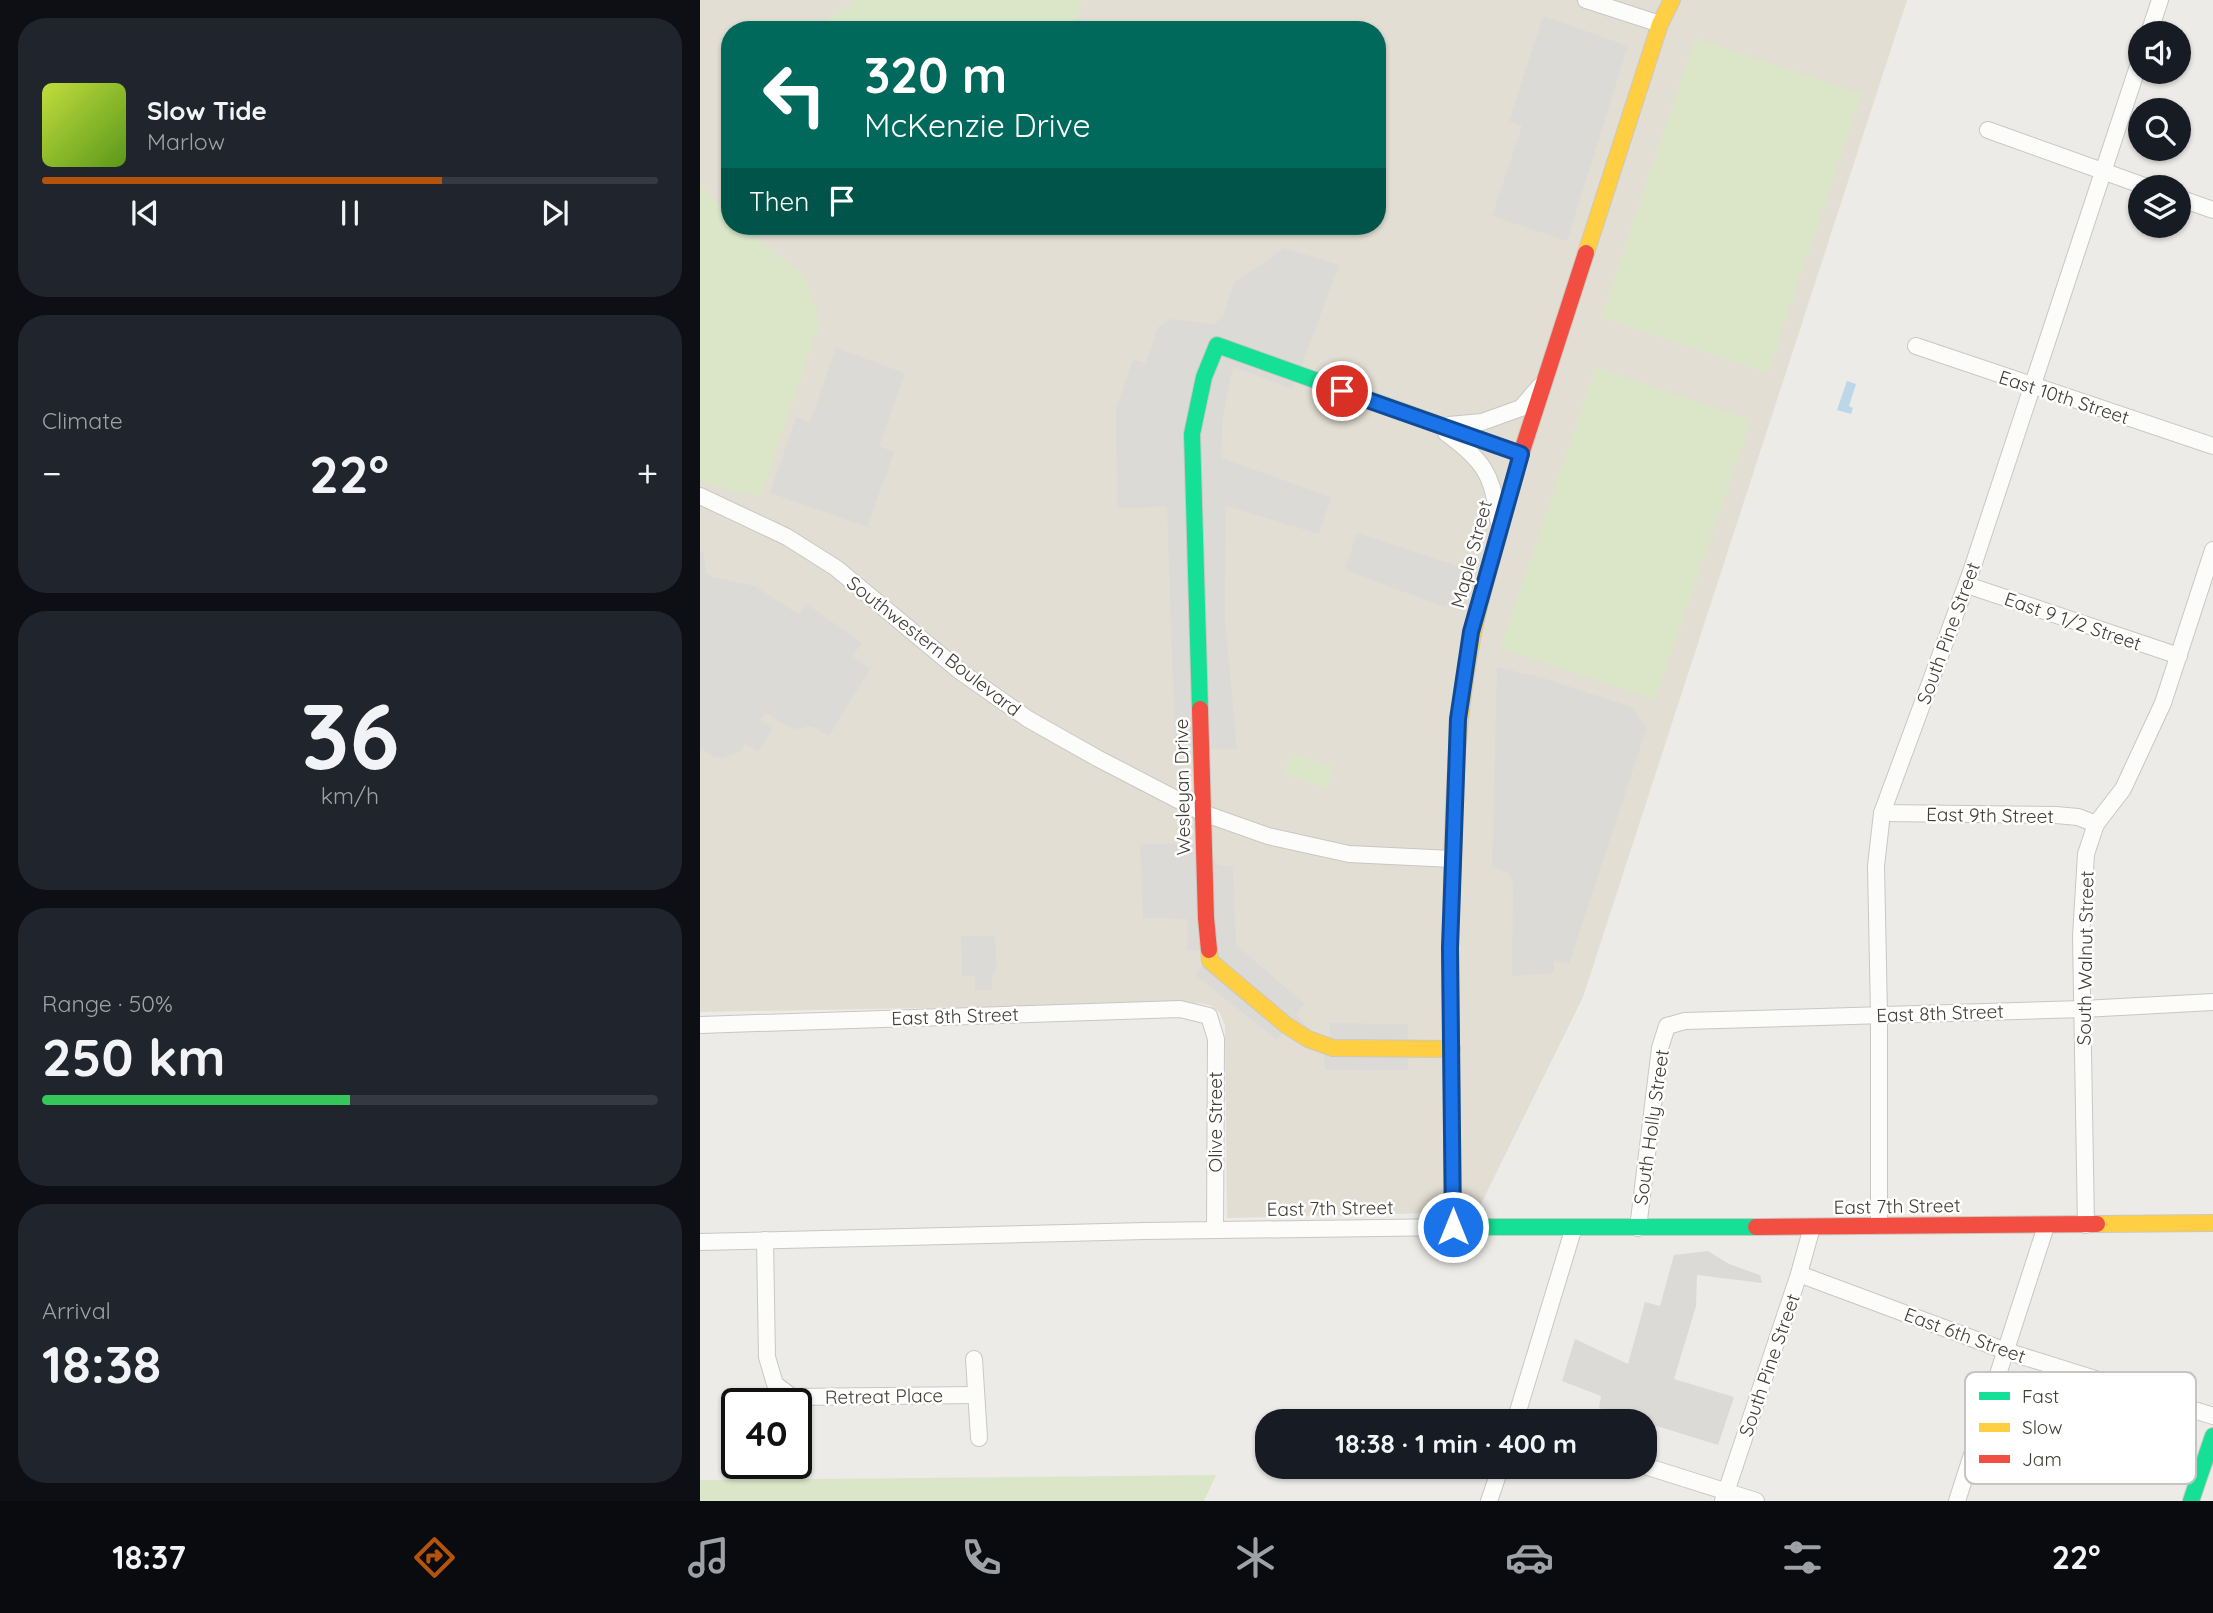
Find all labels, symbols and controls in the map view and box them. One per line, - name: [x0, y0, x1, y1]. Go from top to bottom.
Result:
- map controls: [2128, 21, 2191, 238]
- button: sound: [2128, 21, 2191, 84]
- text: 320 m: [864, 44, 1007, 105]
- icon: left: [749, 49, 840, 140]
- text: Slow Tide: [147, 94, 267, 127]
- button: search: [2128, 98, 2191, 161]
- text: McKenzie Drive: [864, 105, 1091, 145]
- text: Marlow: [147, 127, 225, 156]
- button: layers: [2128, 175, 2191, 238]
- icon: arrive: [823, 182, 861, 220]
- text: Then: [749, 185, 809, 218]
- icon: previous: [126, 194, 164, 232]
- icon: pause: [331, 194, 369, 232]
- icon: next: [536, 194, 574, 232]
- pin: [1312, 361, 1372, 421]
- street label: East 10th Street: [1996, 365, 2132, 429]
- icon: arrive: [1323, 372, 1361, 410]
- text: Climate: [42, 406, 123, 435]
- text: 22°: [309, 441, 389, 506]
- text: −: [42, 449, 62, 497]
- text: +: [637, 449, 658, 497]
- street label: Maple Street: [1445, 497, 1497, 611]
- street label: South Pine Street: [1911, 559, 1985, 707]
- street label: Southwestern Boulevard: [842, 571, 1026, 721]
- street label: East 9 1/2 Street: [2001, 586, 2145, 656]
- text: 36: [300, 678, 400, 792]
- street label: Wesleyan Drive: [1169, 718, 1195, 856]
- text: km/h: [321, 781, 379, 810]
- street label: East 9th Street: [1926, 802, 2054, 828]
- street label: South Walnut Street: [2071, 870, 2099, 1046]
- text: Range · 50%: [42, 989, 173, 1018]
- street label: East 8th Street: [1876, 999, 2004, 1027]
- street label: East 8th Street: [891, 1002, 1019, 1030]
- text: 250 km: [42, 1024, 226, 1089]
- street label: South Holly Street: [1628, 1048, 1674, 1206]
- street label: Olive Street: [1203, 1072, 1227, 1172]
- position arrow: [1416, 1190, 1490, 1264]
- street label: East 7th Street: [1833, 1193, 1961, 1219]
- street label: East 7th Street: [1266, 1195, 1394, 1221]
- street label: South Pine Street: [1733, 1290, 1805, 1440]
- text: Arrival: [42, 1296, 111, 1325]
- street label: East 6th Street: [1901, 1302, 2029, 1368]
- text: 18:38: [42, 1331, 161, 1396]
- legend: [1965, 1372, 2196, 1484]
- street label: Retreat Place: [825, 1383, 943, 1409]
- text: Fast: [2022, 1384, 2059, 1408]
- speed limit sign: 40: [721, 1388, 812, 1479]
- text: Slow: [2022, 1415, 2063, 1439]
- text: 18:38 · 1 min · 400 m: [1335, 1427, 1577, 1460]
- text: Jam: [2022, 1447, 2062, 1471]
- icon: directions: [410, 1533, 459, 1582]
- icon: music: [684, 1533, 733, 1582]
- icon: phone: [957, 1533, 1006, 1582]
- icon: climate: [1231, 1533, 1280, 1582]
- icon: car: [1505, 1533, 1554, 1582]
- icon: filters: [1778, 1533, 1827, 1582]
- text: 18:37: [112, 1537, 186, 1577]
- text: 22°: [2052, 1537, 2101, 1577]

